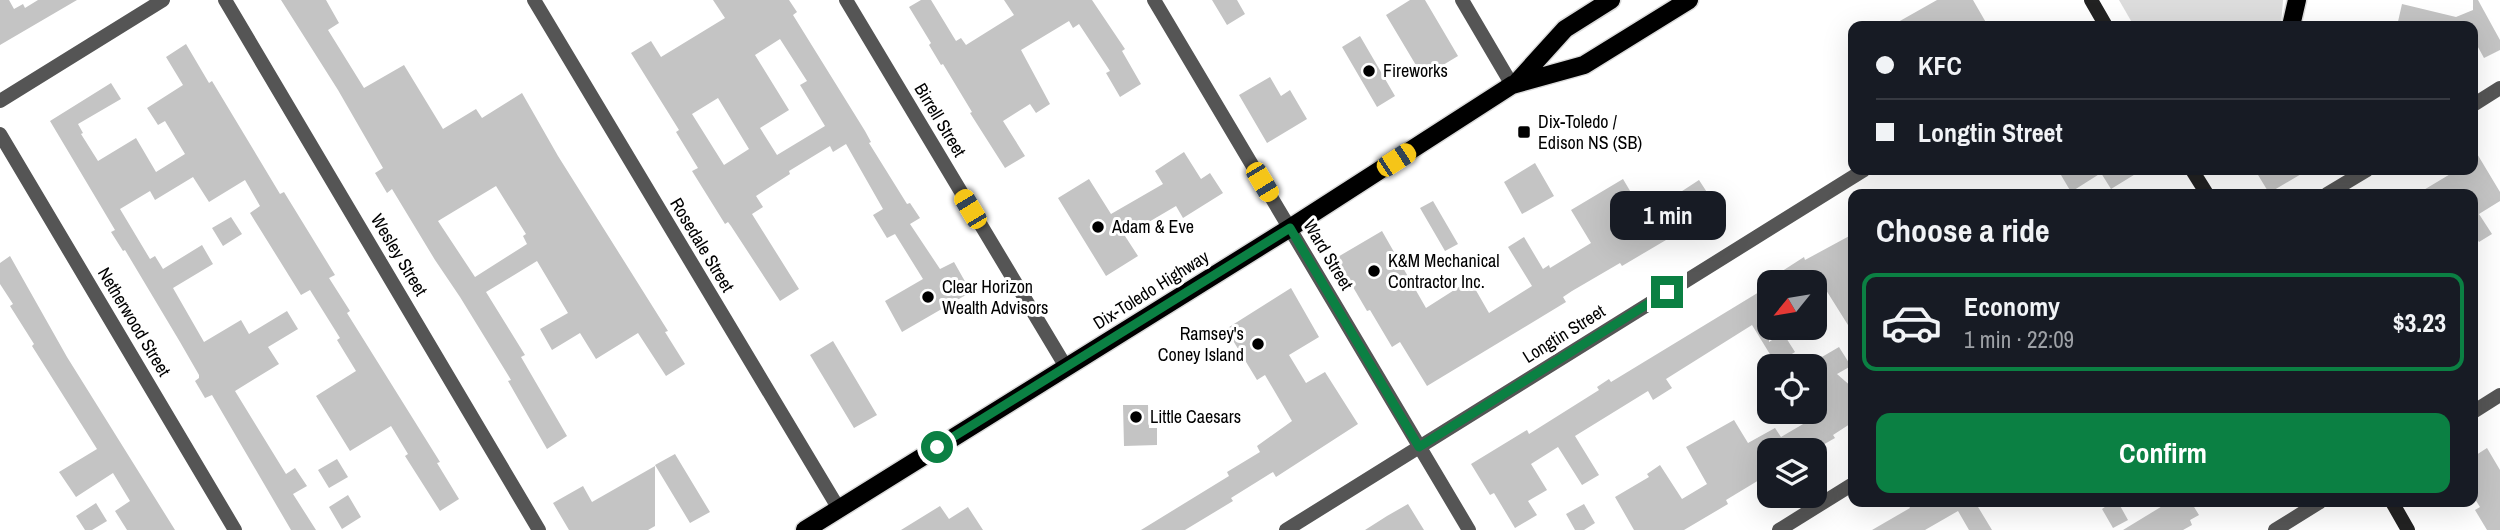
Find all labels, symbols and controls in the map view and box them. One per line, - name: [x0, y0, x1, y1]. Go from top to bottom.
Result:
- text: KFC: [1918, 48, 1962, 83]
- place label: Fireworks: [1383, 58, 1448, 83]
- marker: Fireworks: [1361, 63, 1377, 79]
- street label: Birrell Street: [909, 78, 972, 161]
- place label: Dix-Toledo / Edison NS (SB): [1538, 109, 1642, 155]
- text: Longtin Street: [1918, 115, 2063, 150]
- marker: Dix-Toledo / Edison NS (SB): [1516, 124, 1532, 140]
- car: [1373, 140, 1420, 180]
- car: [1243, 159, 1282, 205]
- car: [951, 186, 990, 232]
- callout: 1 min: [1609, 190, 1725, 240]
- street label: Rosedale Street: [664, 193, 740, 297]
- text: 1 min: [1643, 200, 1693, 231]
- street label: Wesley Street: [365, 209, 434, 300]
- text: Choose a ride: [1876, 209, 2050, 252]
- place label: Adam & Eve: [1111, 214, 1194, 239]
- street label: Ward Street: [1298, 215, 1359, 295]
- marker: Adam & Eve: [1090, 219, 1106, 235]
- street label: Dix-Toledo Highway: [1088, 244, 1214, 335]
- place label: K&M Mechanical Contractor Inc.: [1388, 248, 1500, 294]
- street label: Netherwood Street: [92, 263, 177, 381]
- marker: K&M Mechanical Contractor Inc.: [1366, 263, 1382, 279]
- north arrow: [1757, 270, 1827, 340]
- map controls: [1757, 270, 1827, 508]
- place label: Clear Horizon Wealth Advisors: [942, 274, 1048, 320]
- route end: [1651, 276, 1683, 308]
- marker: Clear Horizon Wealth Advisors: [920, 289, 936, 305]
- text: Economy: [1964, 289, 2060, 324]
- icon: car: [1880, 291, 1943, 354]
- street label: Longtin Street: [1518, 298, 1610, 369]
- text: $3.23: [2393, 305, 2446, 340]
- place label: Ramsey's Coney Island: [1158, 321, 1244, 367]
- text: 1 min · 22:09: [1964, 324, 2074, 355]
- marker: Ramsey's Coney Island: [1250, 336, 1266, 352]
- button: locate: [1757, 354, 1827, 424]
- place label: Little Caesars: [1150, 404, 1241, 429]
- marker: Little Caesars: [1128, 409, 1144, 425]
- button: Confirm: [1876, 413, 2450, 493]
- route start: [921, 431, 953, 463]
- button: layers: [1757, 438, 1827, 508]

